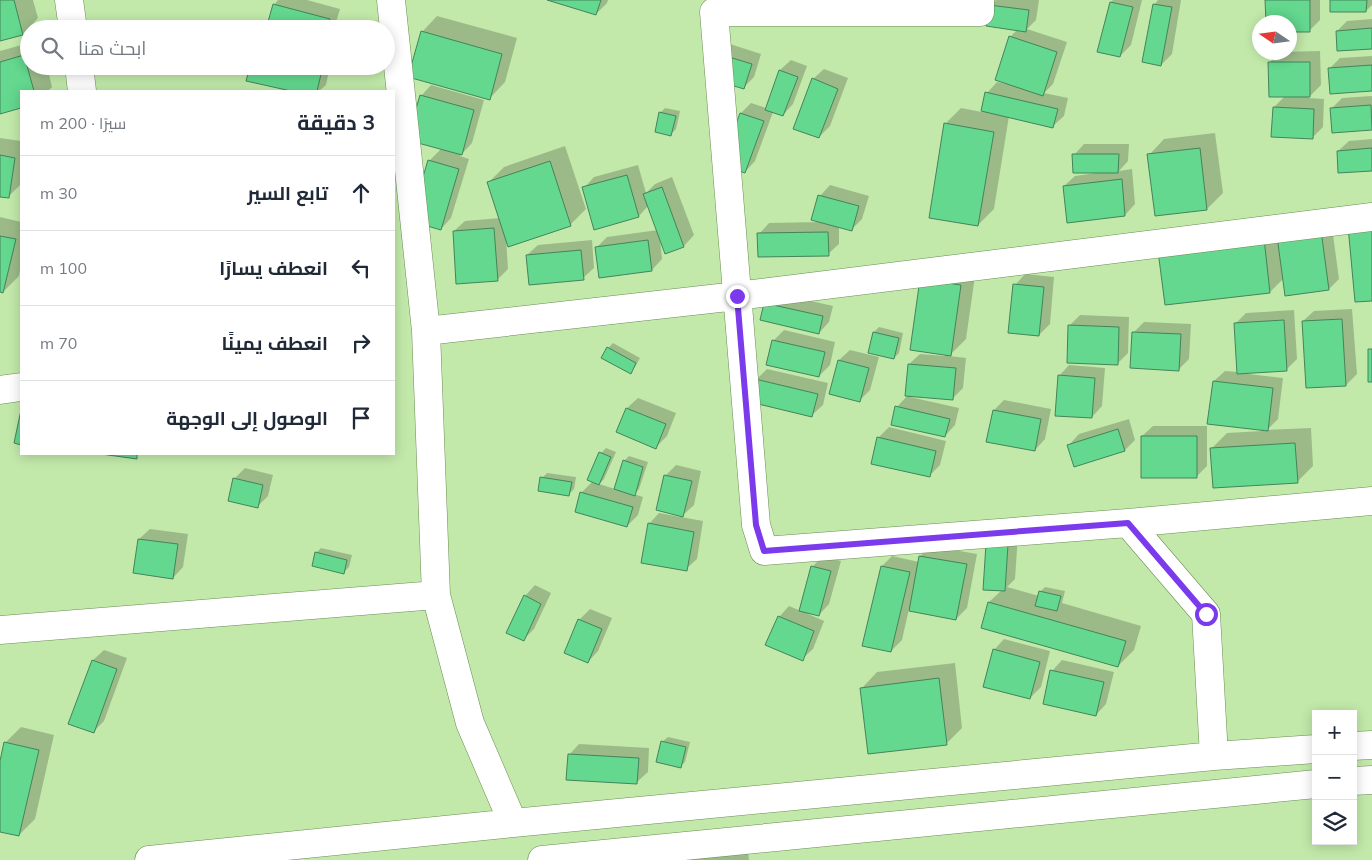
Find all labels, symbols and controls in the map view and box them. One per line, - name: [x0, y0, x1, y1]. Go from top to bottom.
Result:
- north arrow: [1252, 15, 1297, 60]
- search box: [20, 20, 395, 75]
- icon: search: [38, 34, 66, 62]
- text: ابحث هنا: [78, 36, 146, 60]
- text: 3 دقيقة: [297, 109, 375, 135]
- text: سيرًا · 200 m: [40, 113, 126, 133]
- icon: ahead: [347, 179, 375, 207]
- text: تابع السير: [247, 181, 328, 205]
- text: 30 m: [40, 183, 77, 203]
- icon: left: [347, 254, 375, 282]
- text: انعطف يسارًا: [219, 256, 328, 280]
- text: 100 m: [40, 258, 87, 278]
- route end: [726, 285, 749, 308]
- icon: right: [347, 329, 375, 357]
- text: انعطف يمينًا: [222, 331, 328, 355]
- text: 70 m: [40, 333, 77, 353]
- icon: arrive: [347, 404, 375, 432]
- text: الوصول إلى الوجهة: [166, 406, 328, 430]
- route start: [1195, 603, 1218, 626]
- map controls: [1312, 710, 1357, 845]
- button: +: [1312, 710, 1357, 755]
- button: −: [1312, 755, 1357, 800]
- button: layers: [1312, 800, 1357, 845]

